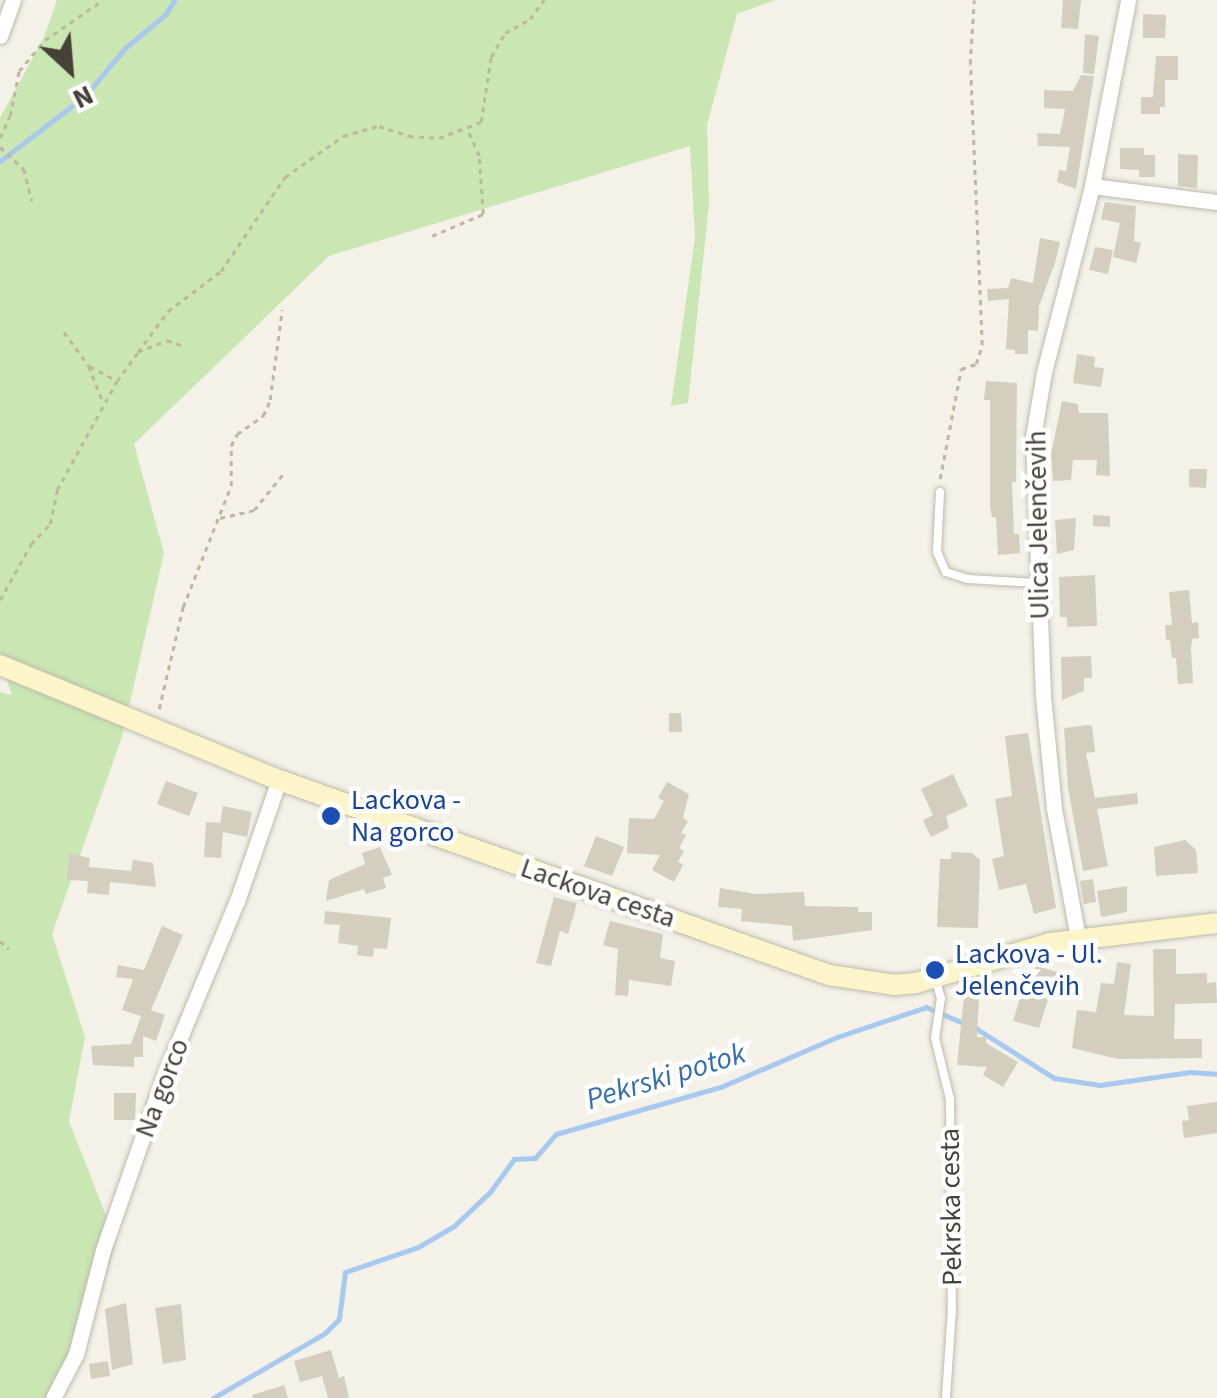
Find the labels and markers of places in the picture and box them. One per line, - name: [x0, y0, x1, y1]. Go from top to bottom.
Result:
- place label: Lackova - Na gorco: [351, 783, 461, 849]
- marker: Lackova - Na gorco: [320, 805, 342, 827]
- place label: Lackova - Ul. Jelenčevih: [955, 937, 1103, 1003]
- marker: Lackova - Ul. Jelenčevih: [924, 959, 946, 981]

